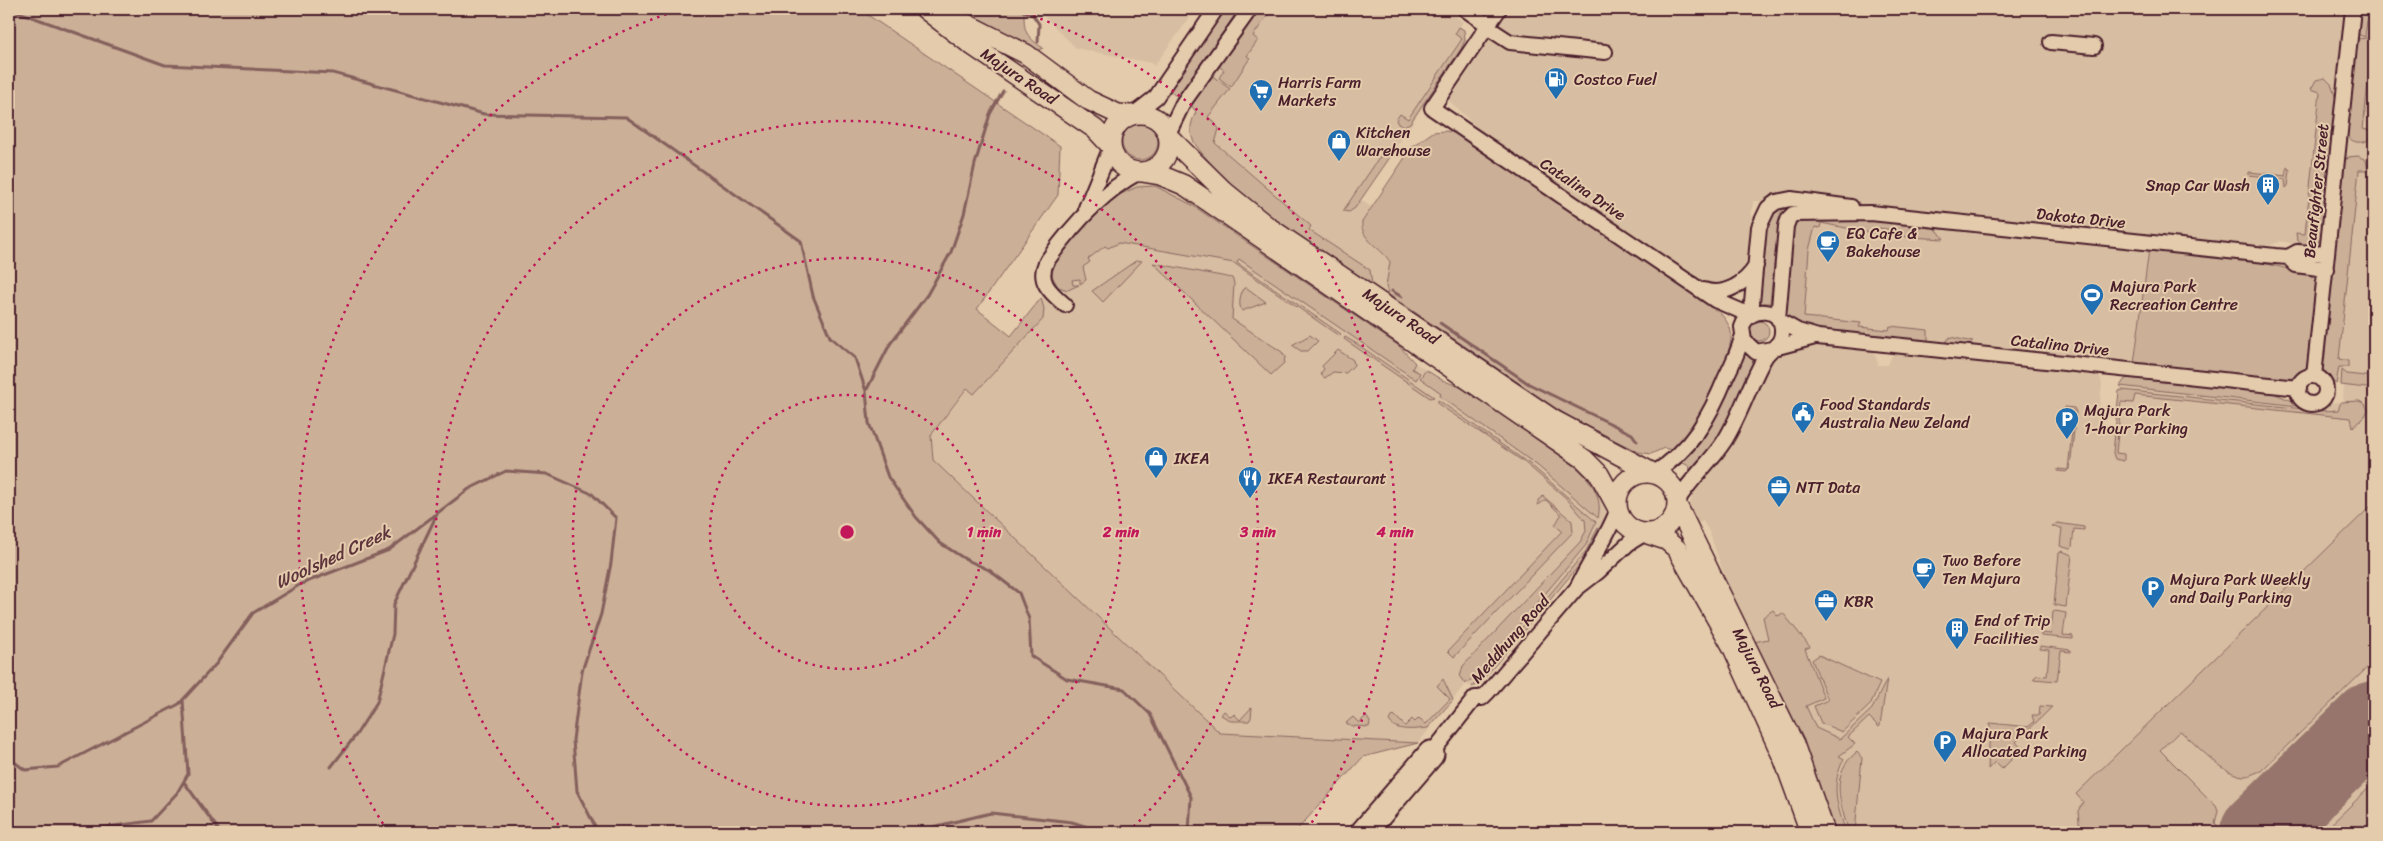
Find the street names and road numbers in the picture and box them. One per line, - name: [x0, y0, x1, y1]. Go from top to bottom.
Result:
- street label: Majura Road: [974, 39, 1065, 113]
- street label: Beaufighter Street: [2295, 122, 2337, 260]
- street label: Catalina Drive: [1534, 149, 1632, 229]
- street label: Dakota Drive: [2035, 199, 2127, 237]
- street label: Majura Road: [1356, 279, 1447, 353]
- street label: Catalina Drive: [2009, 325, 2111, 365]
- street label: Meddhung Road: [1463, 587, 1558, 690]
- street label: Majura Road: [1724, 622, 1791, 715]

